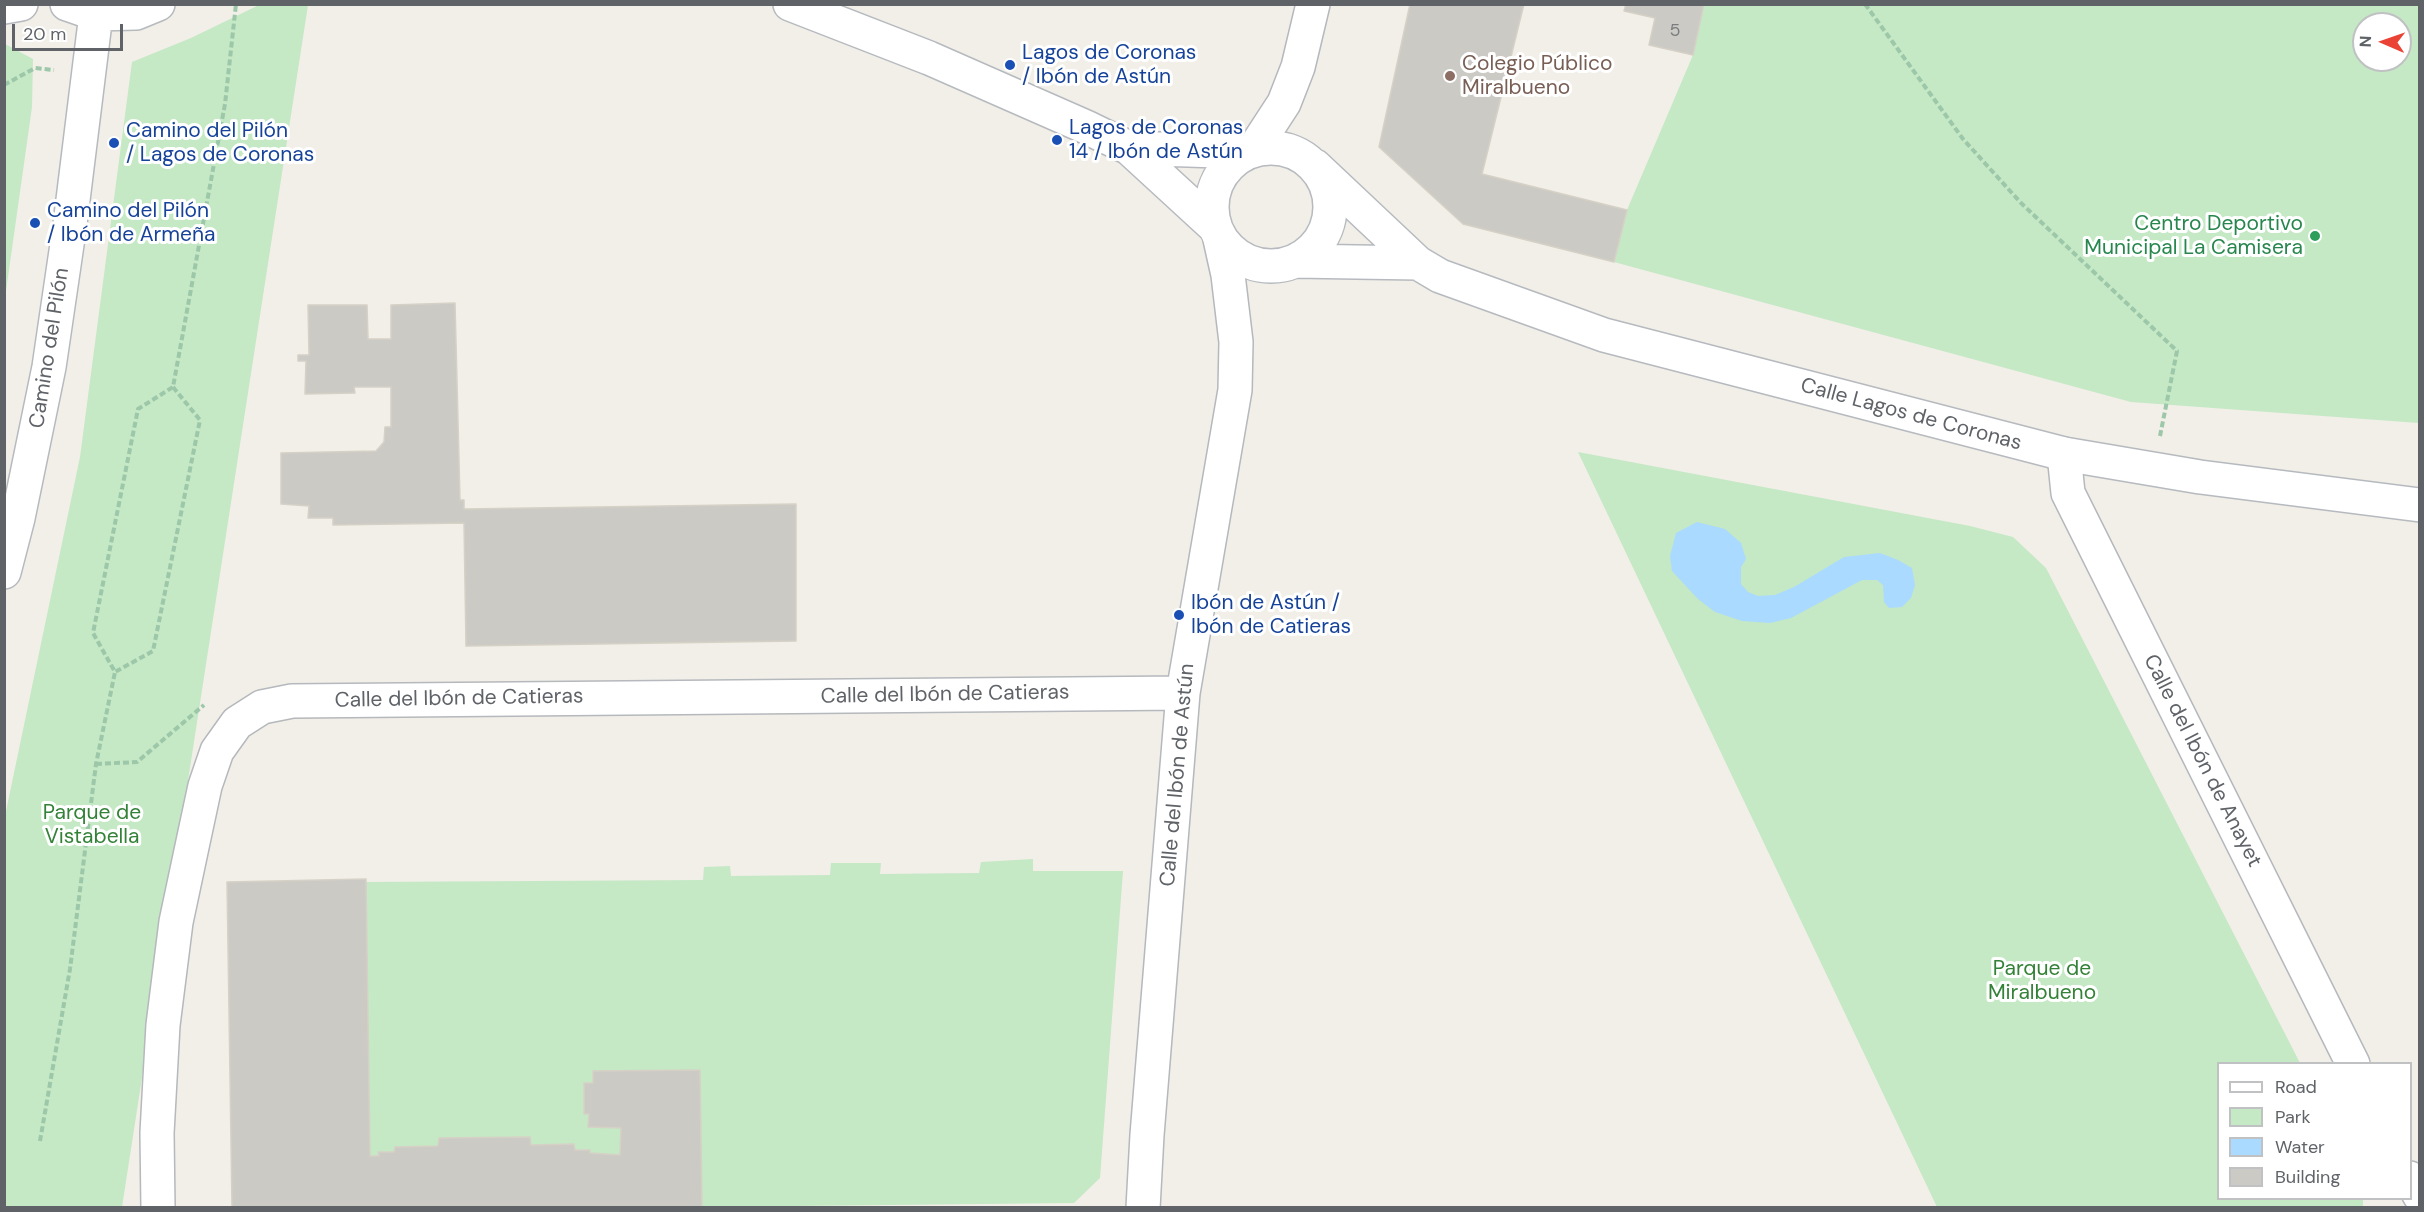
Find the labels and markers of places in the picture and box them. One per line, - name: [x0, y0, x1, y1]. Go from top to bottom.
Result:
- place label: Lagos de Coronas / Ibón de Astún: [1022, 40, 1196, 90]
- place label: Colegio Público Miralbueno: [1462, 51, 1612, 101]
- marker: Lagos de Coronas / Ibón de Astún: [1003, 58, 1017, 72]
- marker: Colegio Público Miralbueno: [1443, 69, 1457, 83]
- place label: Lagos de Coronas 14 / Ibón de Astún: [1069, 115, 1243, 165]
- place label: Camino del Pilón / Lagos de Coronas: [126, 118, 314, 168]
- marker: Lagos de Coronas 14 / Ibón de Astún: [1050, 133, 1064, 147]
- marker: Camino del Pilón / Lagos de Coronas: [107, 136, 121, 150]
- place label: Camino del Pilón / Ibón de Armeña: [47, 198, 215, 248]
- place label: Centro Deportivo Municipal La Camisera: [2084, 211, 2303, 261]
- marker: Camino del Pilón / Ibón de Armeña: [28, 216, 42, 230]
- marker: Centro Deportivo Municipal La Camisera: [2308, 229, 2322, 243]
- place label: Ibón de Astún / Ibón de Catieras: [1191, 590, 1351, 640]
- marker: Ibón de Astún / Ibón de Catieras: [1172, 608, 1186, 622]

